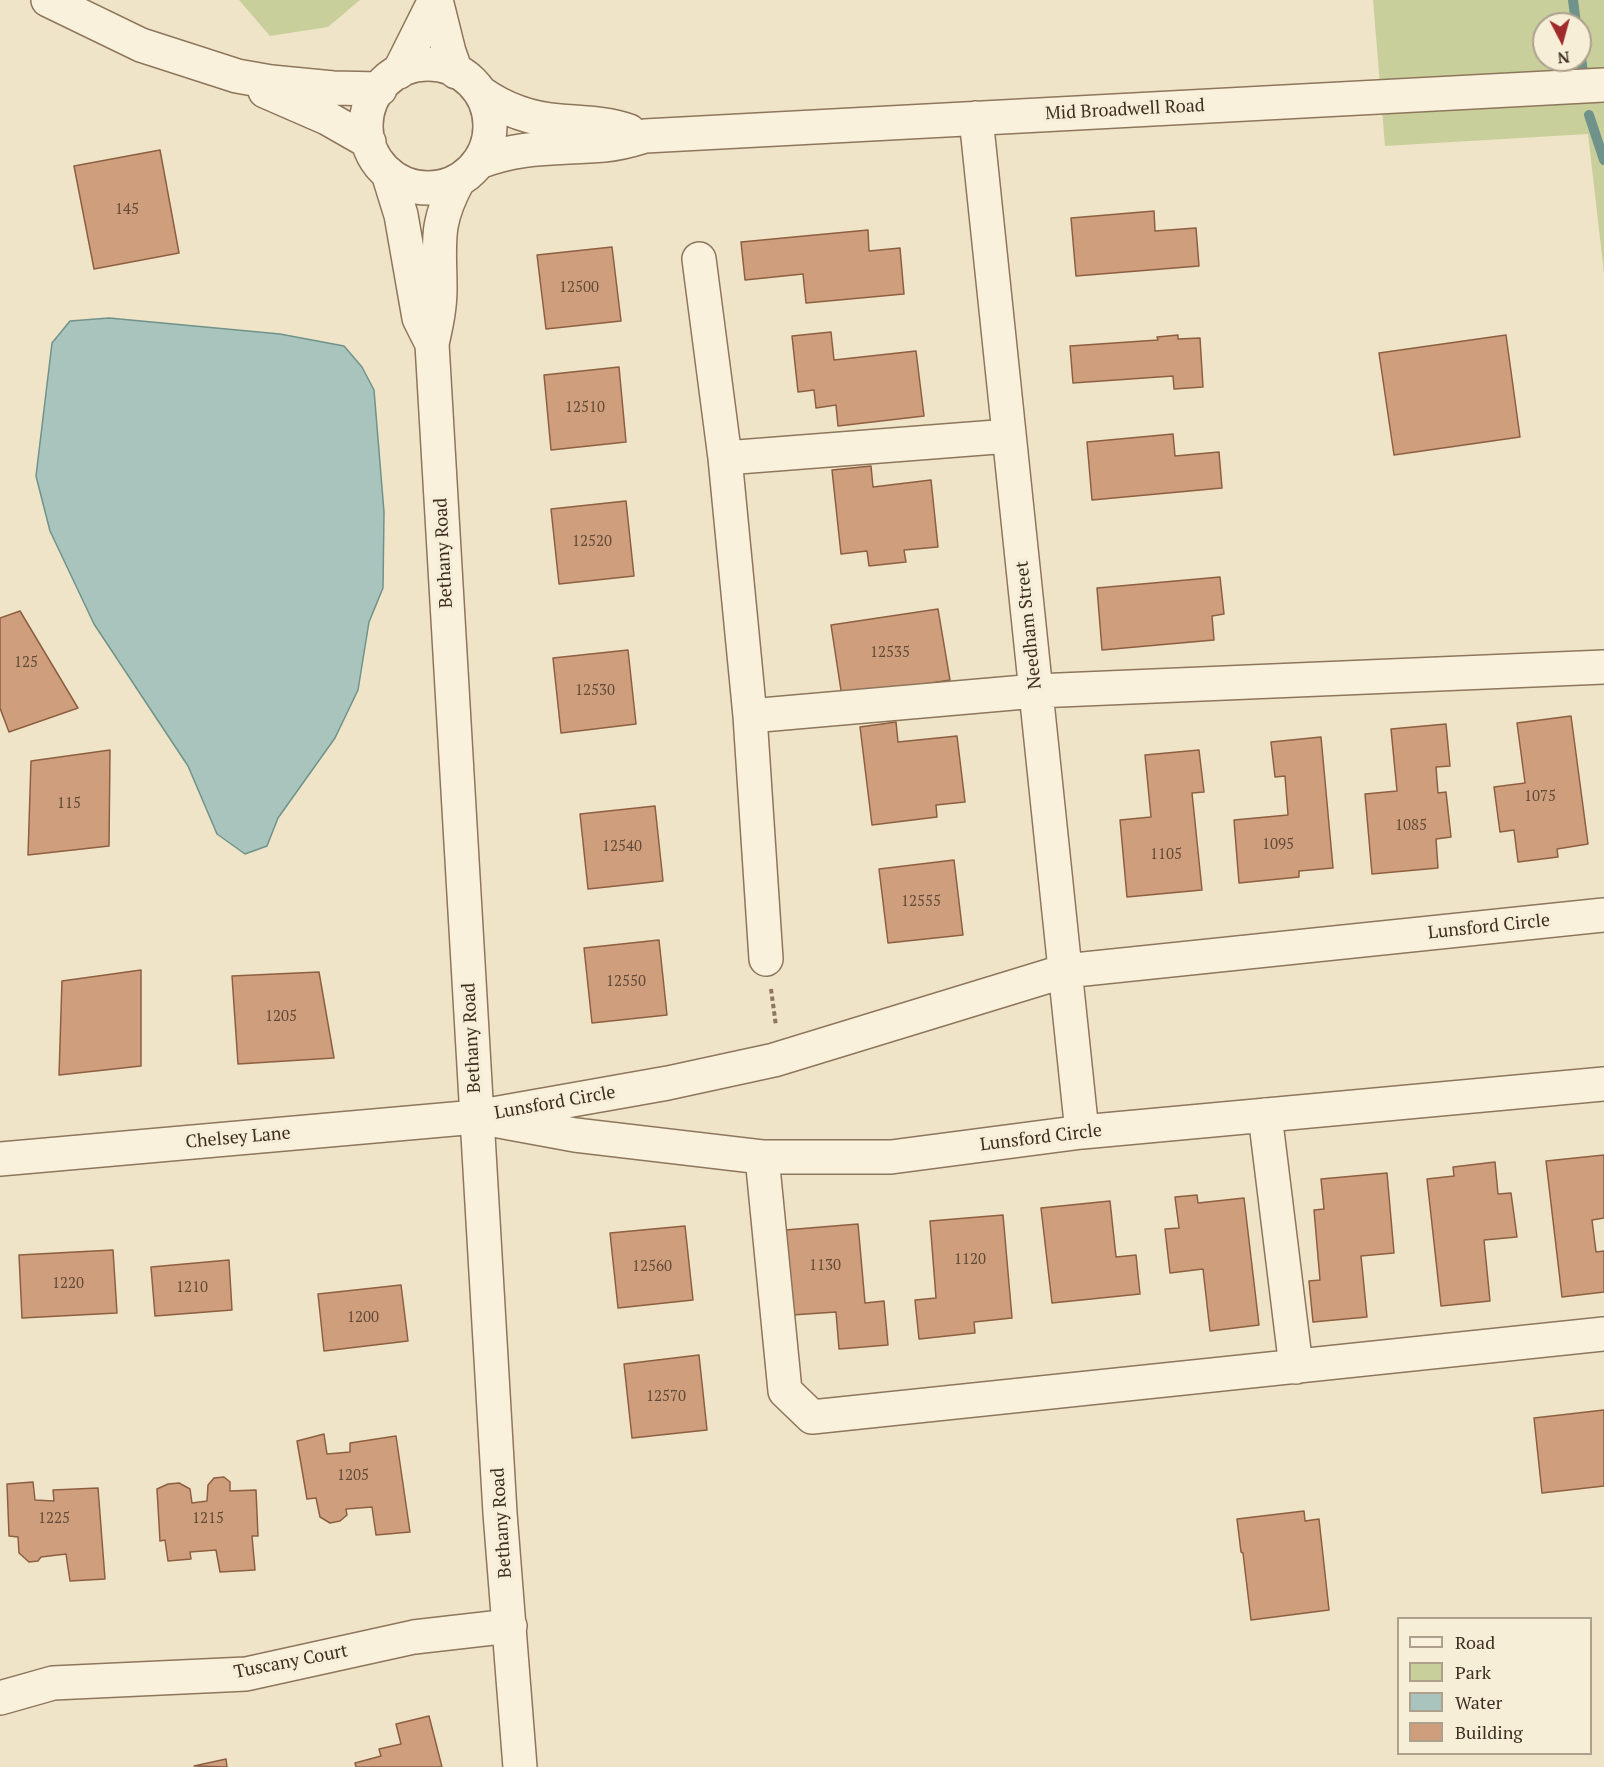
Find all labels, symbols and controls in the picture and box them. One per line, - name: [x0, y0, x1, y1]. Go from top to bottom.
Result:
- north arrow: [1532, 12, 1592, 72]
- text: N: [1556, 46, 1571, 69]
- street label: Mid Broadwell Road: [1045, 95, 1205, 125]
- house number: 145: [115, 201, 139, 219]
- house number: 12500: [559, 279, 599, 297]
- house number: 12510: [565, 399, 605, 417]
- street label: Bethany Road: [430, 497, 458, 609]
- house number: 12520: [572, 533, 612, 551]
- street label: Needham Street: [1012, 560, 1046, 690]
- house number: 12535: [870, 644, 910, 662]
- house number: 125: [14, 654, 38, 672]
- house number: 12530: [575, 682, 615, 700]
- house number: 1075: [1524, 788, 1556, 806]
- house number: 115: [57, 795, 81, 813]
- house number: 1085: [1395, 817, 1427, 835]
- house number: 1095: [1262, 836, 1294, 854]
- house number: 12540: [602, 838, 642, 856]
- house number: 1105: [1150, 846, 1182, 864]
- house number: 12555: [901, 893, 941, 911]
- street label: Lunsford Circle: [1427, 910, 1551, 944]
- house number: 12550: [606, 973, 646, 991]
- street label: Bethany Road: [458, 982, 486, 1094]
- house number: 1205: [265, 1008, 297, 1026]
- street label: Lunsford Circle: [493, 1082, 617, 1124]
- street label: Lunsford Circle: [979, 1120, 1103, 1156]
- street label: Chelsey Lane: [185, 1123, 291, 1153]
- house number: 1120: [954, 1251, 986, 1269]
- house number: 1130: [809, 1257, 841, 1275]
- house number: 12560: [632, 1258, 672, 1276]
- house number: 1220: [52, 1275, 84, 1293]
- house number: 1210: [176, 1279, 208, 1297]
- house number: 1200: [347, 1309, 379, 1327]
- house number: 12570: [646, 1388, 686, 1406]
- house number: 1205: [337, 1467, 369, 1485]
- street label: Bethany Road: [487, 1467, 517, 1579]
- house number: 1225: [38, 1510, 70, 1528]
- house number: 1215: [192, 1510, 224, 1528]
- legend: [1397, 1617, 1592, 1755]
- text: Road: [1455, 1630, 1495, 1654]
- street label: Tuscany Court: [232, 1640, 350, 1684]
- text: Park: [1455, 1660, 1491, 1684]
- text: Water: [1455, 1690, 1502, 1714]
- text: Building: [1455, 1720, 1523, 1744]

